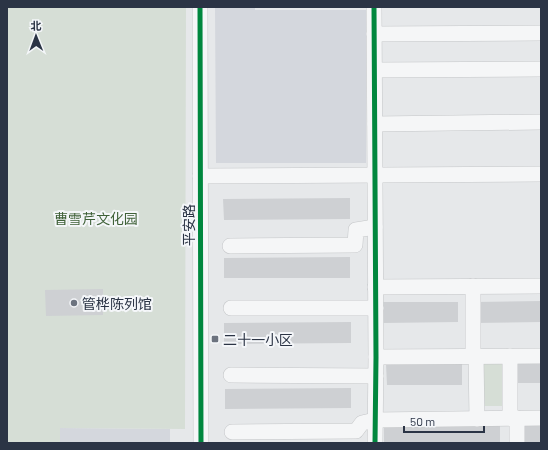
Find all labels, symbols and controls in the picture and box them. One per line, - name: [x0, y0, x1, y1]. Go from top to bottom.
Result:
- north arrow: [16, 16, 56, 56]
- text: 北: [30, 19, 41, 32]
- street label: 平安路: [180, 204, 197, 246]
- park label: 曹雪芹文化园: [54, 210, 138, 227]
- place label: 管桦陈列馆: [82, 295, 152, 312]
- marker: 管桦陈列馆: [69, 298, 79, 308]
- place label: 二十一小区: [223, 331, 293, 348]
- marker: 二十一小区: [210, 334, 220, 344]
- scale bar: [404, 408, 484, 434]
- text: 50 m: [410, 414, 435, 428]

